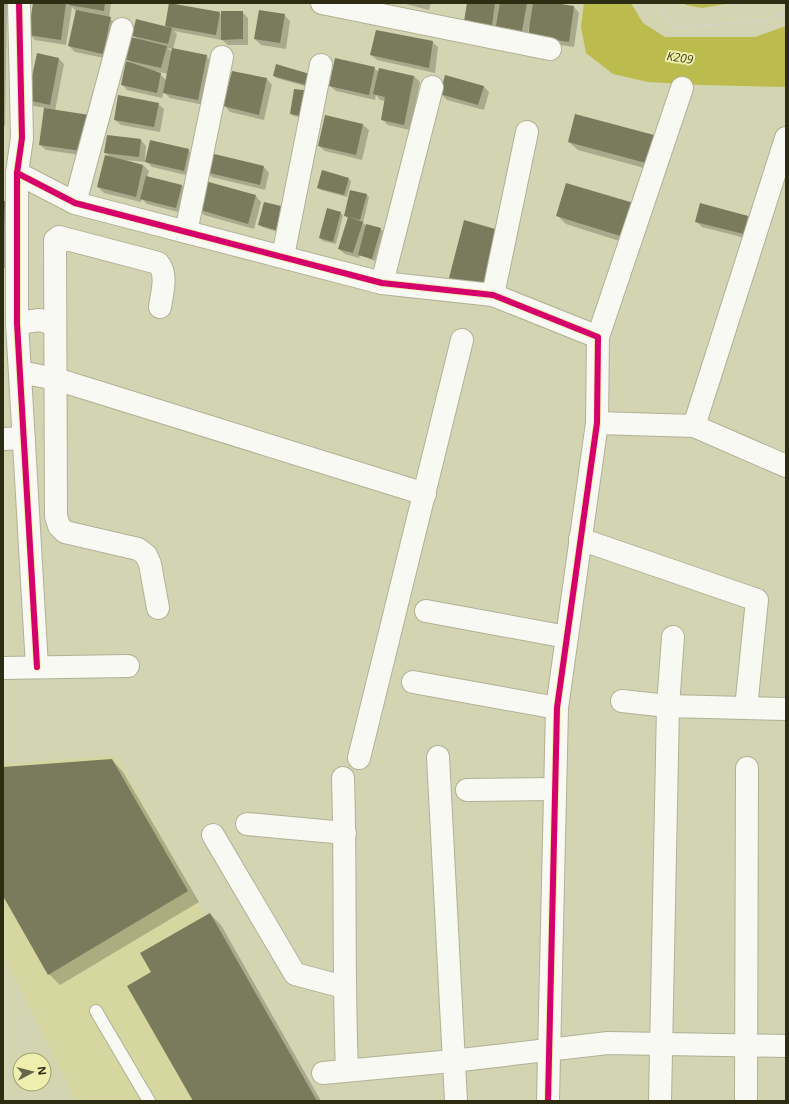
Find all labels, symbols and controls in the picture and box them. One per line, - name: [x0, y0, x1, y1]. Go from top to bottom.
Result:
- water label: K209: [666, 47, 695, 68]
- north arrow: [12, 1052, 52, 1092]
- text: N: [34, 1065, 50, 1076]

